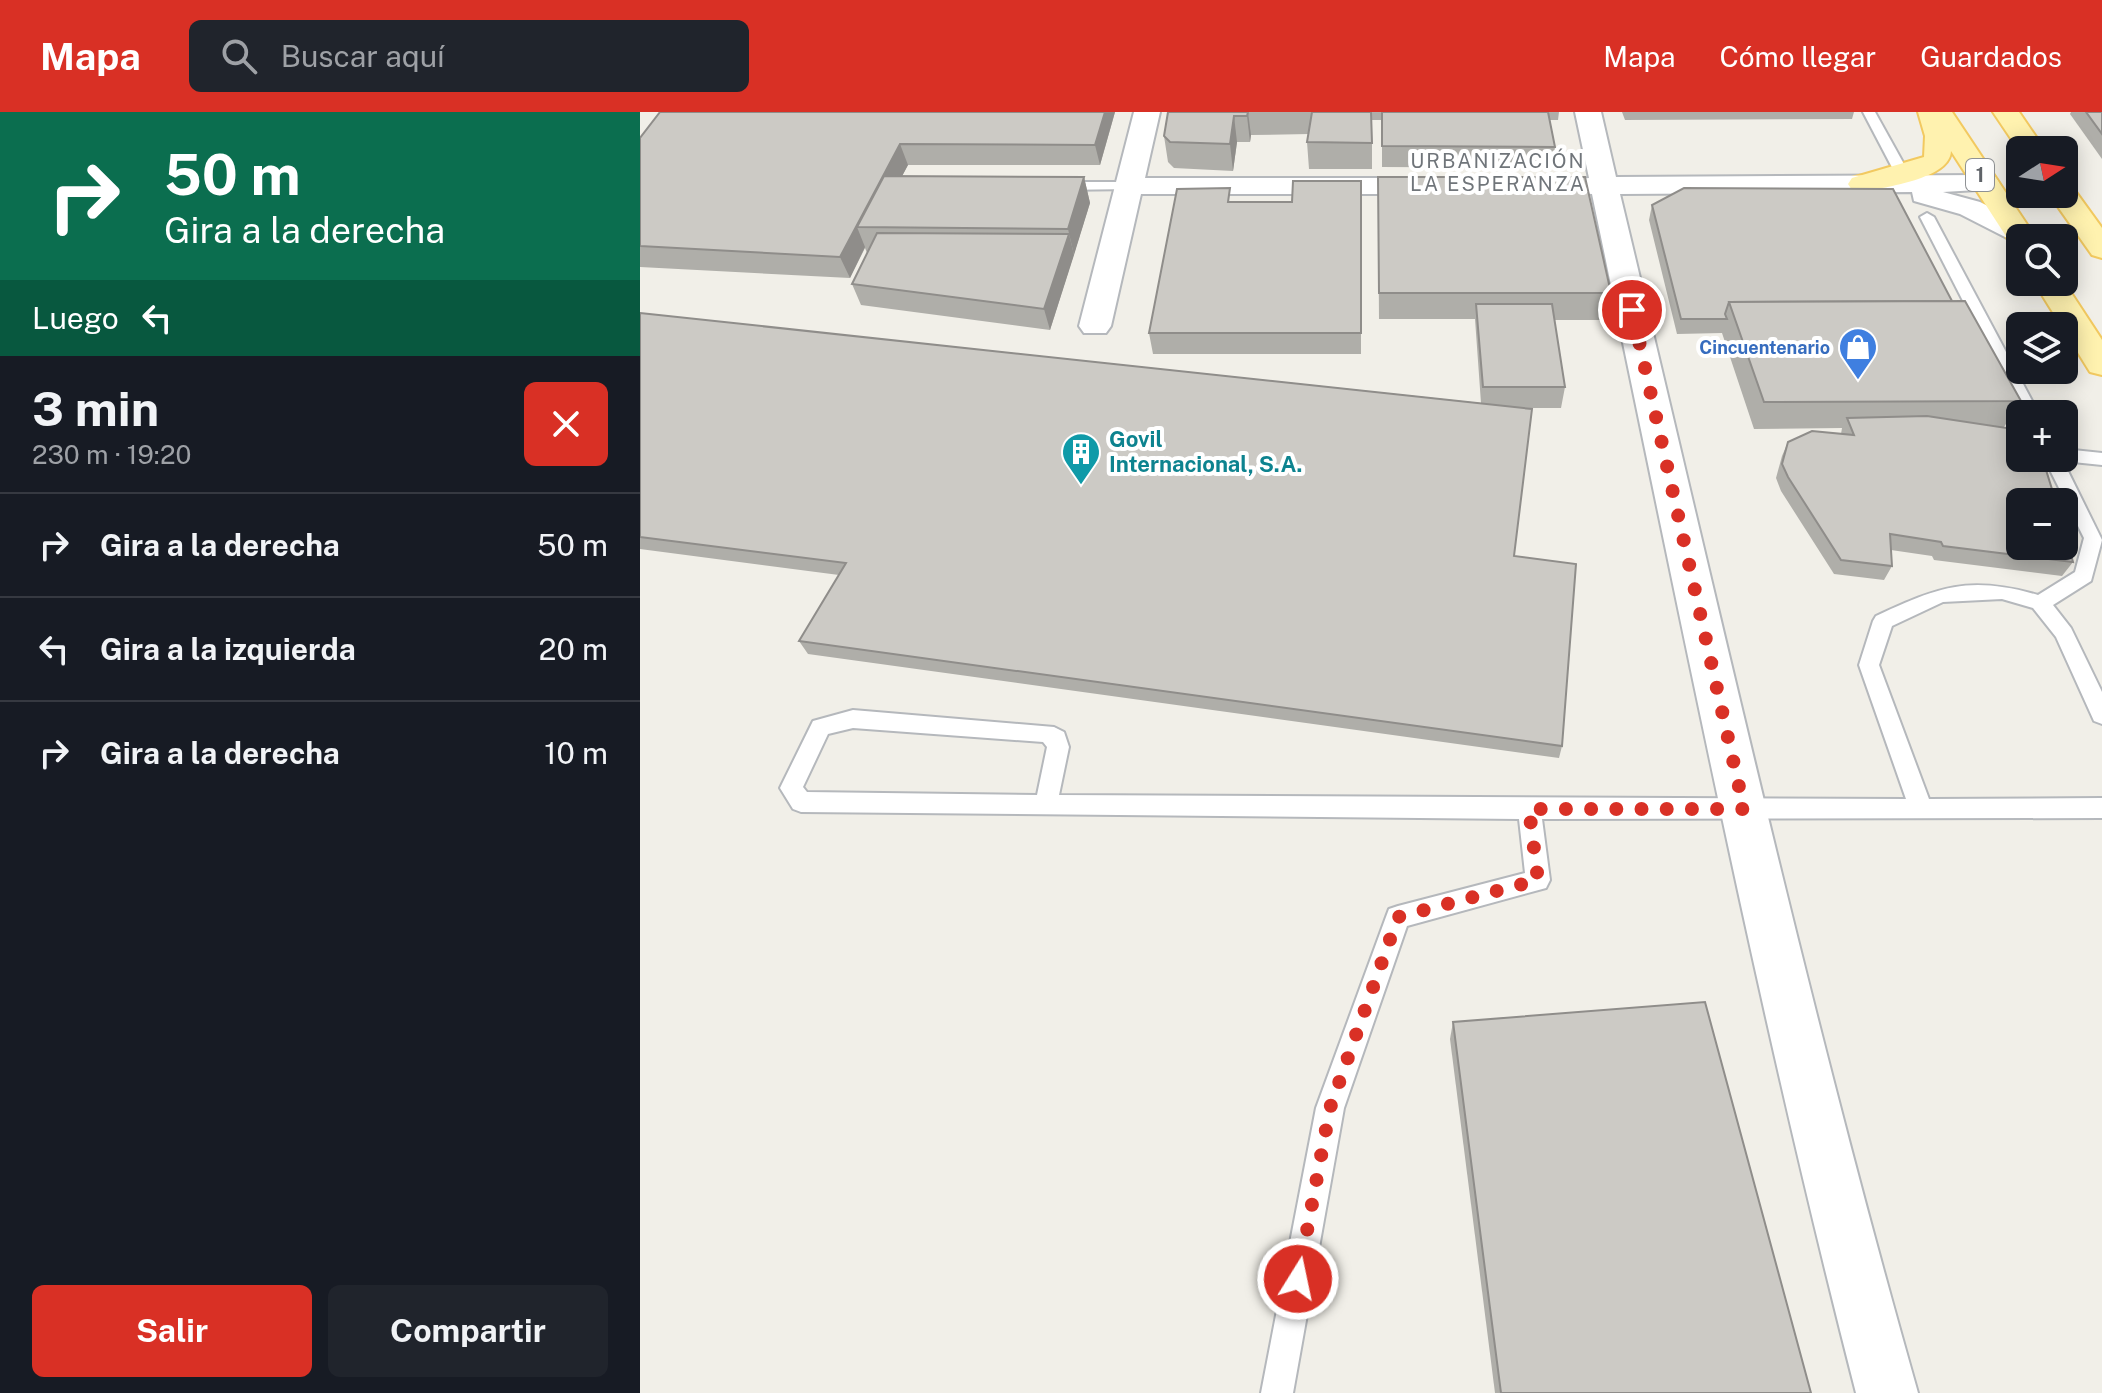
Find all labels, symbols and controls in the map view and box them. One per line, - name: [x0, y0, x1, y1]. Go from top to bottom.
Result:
- search box: [189, 20, 749, 92]
- text: Mapa: [40, 34, 141, 79]
- icon: search: [217, 34, 261, 78]
- text: Buscar aquí: [281, 38, 445, 74]
- text: Mapa: [1603, 40, 1675, 73]
- text: Cómo llegar: [1719, 40, 1876, 73]
- text: Guardados: [1920, 40, 2062, 73]
- north arrow: [2006, 136, 2078, 208]
- map controls: [2006, 136, 2078, 560]
- text: 50 m: [164, 142, 301, 208]
- icon: right: [32, 144, 136, 248]
- district label: URBANIZACIÓN LA ESPERANZA: [1410, 148, 1586, 196]
- road number: 1: [1966, 159, 1994, 191]
- text: Gira a la derecha: [164, 209, 445, 251]
- button: search: [2006, 224, 2078, 296]
- pin: [1598, 276, 1666, 344]
- icon: arrive: [1610, 288, 1654, 332]
- icon: left: [135, 296, 179, 340]
- text: Luego: [32, 300, 119, 336]
- button: layers: [2006, 312, 2078, 384]
- shop icon: Cincuentenario: [1837, 326, 1879, 381]
- place label: Cincuentenario: [1699, 337, 1830, 358]
- text: 3 min: [32, 380, 159, 437]
- button: close: [524, 382, 608, 466]
- button: +: [2006, 400, 2078, 472]
- place label: Govil Internacional, S.A.: [1109, 426, 1302, 477]
- building icon: Govil Internacional, S.A.: [1060, 431, 1102, 486]
- text: 230 m · 19:20: [32, 439, 191, 470]
- button: −: [2006, 488, 2078, 560]
- icon: right: [32, 523, 76, 567]
- text: Gira a la derecha: [100, 527, 340, 563]
- text: 50 m: [537, 527, 608, 563]
- icon: left: [32, 627, 76, 671]
- text: Gira a la izquierda: [100, 631, 356, 667]
- text: 20 m: [539, 631, 608, 667]
- icon: right: [32, 731, 76, 775]
- text: Gira a la derecha: [100, 735, 340, 771]
- text: 10 m: [544, 735, 608, 771]
- position arrow: [1256, 1237, 1340, 1321]
- button: Salir: [32, 1285, 312, 1377]
- button: Compartir: [328, 1285, 608, 1377]

